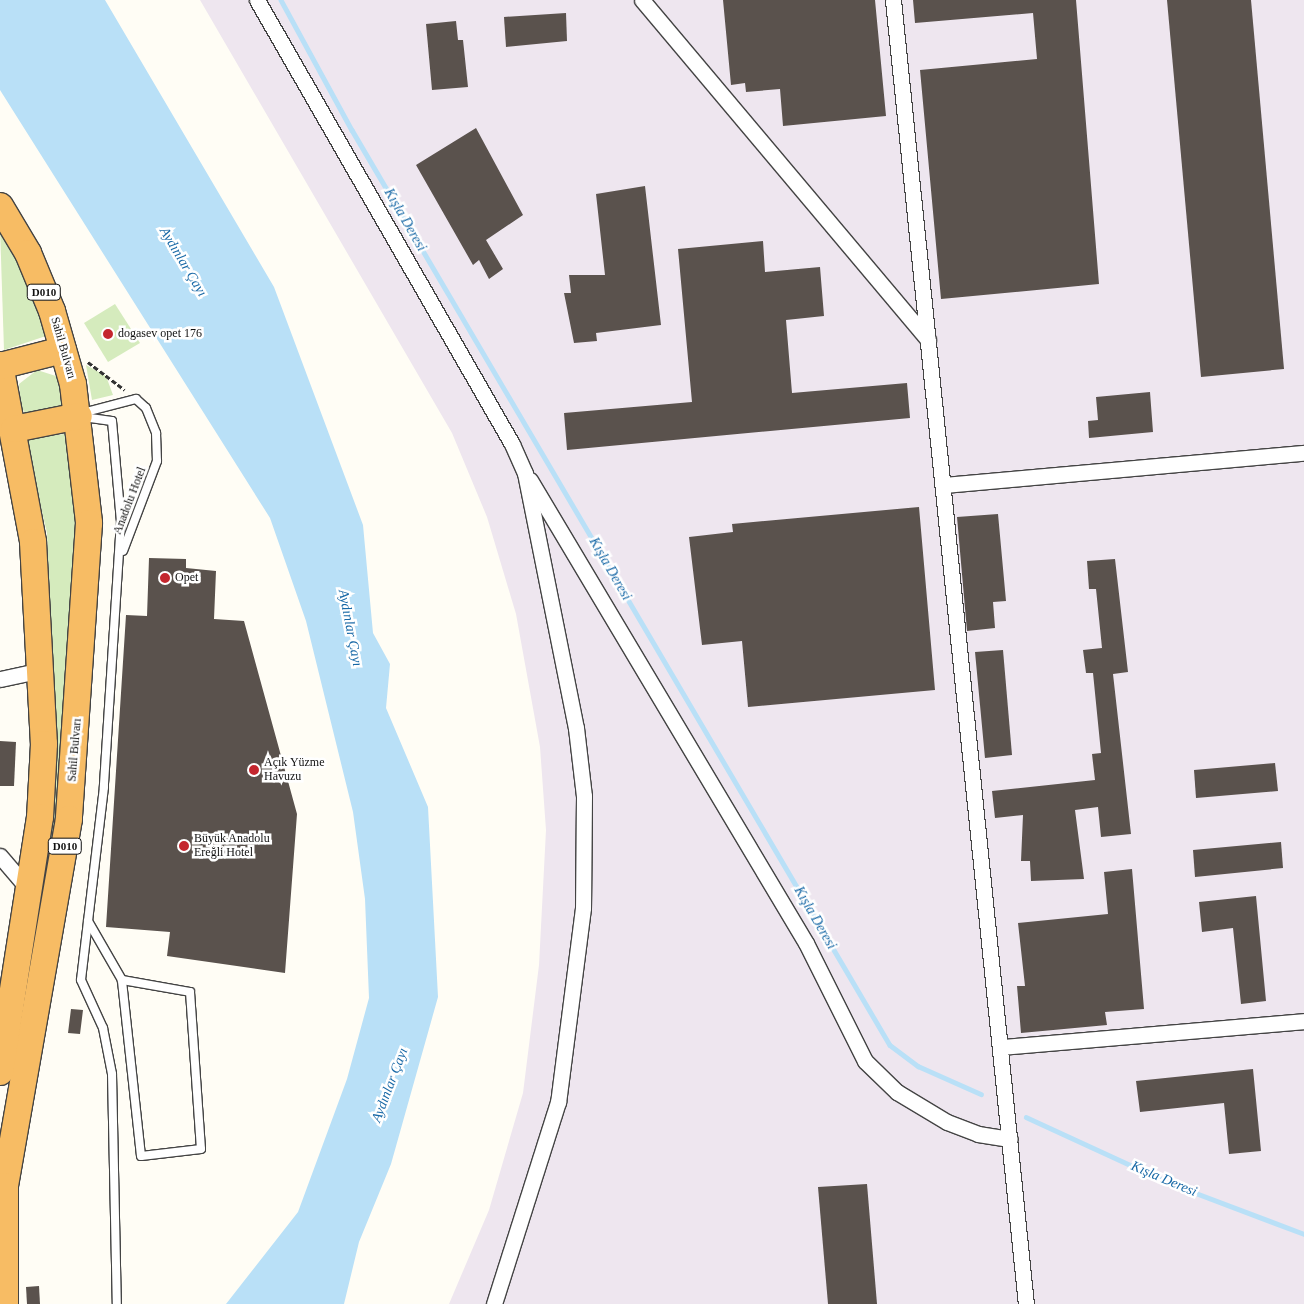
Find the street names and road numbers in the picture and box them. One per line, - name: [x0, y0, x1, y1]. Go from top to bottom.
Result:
- road number: D010: [27, 284, 62, 300]
- street label: Sahil Bulvarı: [47, 315, 79, 381]
- street label: Anadolu Hotel: [111, 465, 149, 537]
- street label: Sahil Bulvarı: [65, 718, 85, 782]
- road number: D010: [48, 838, 82, 854]

